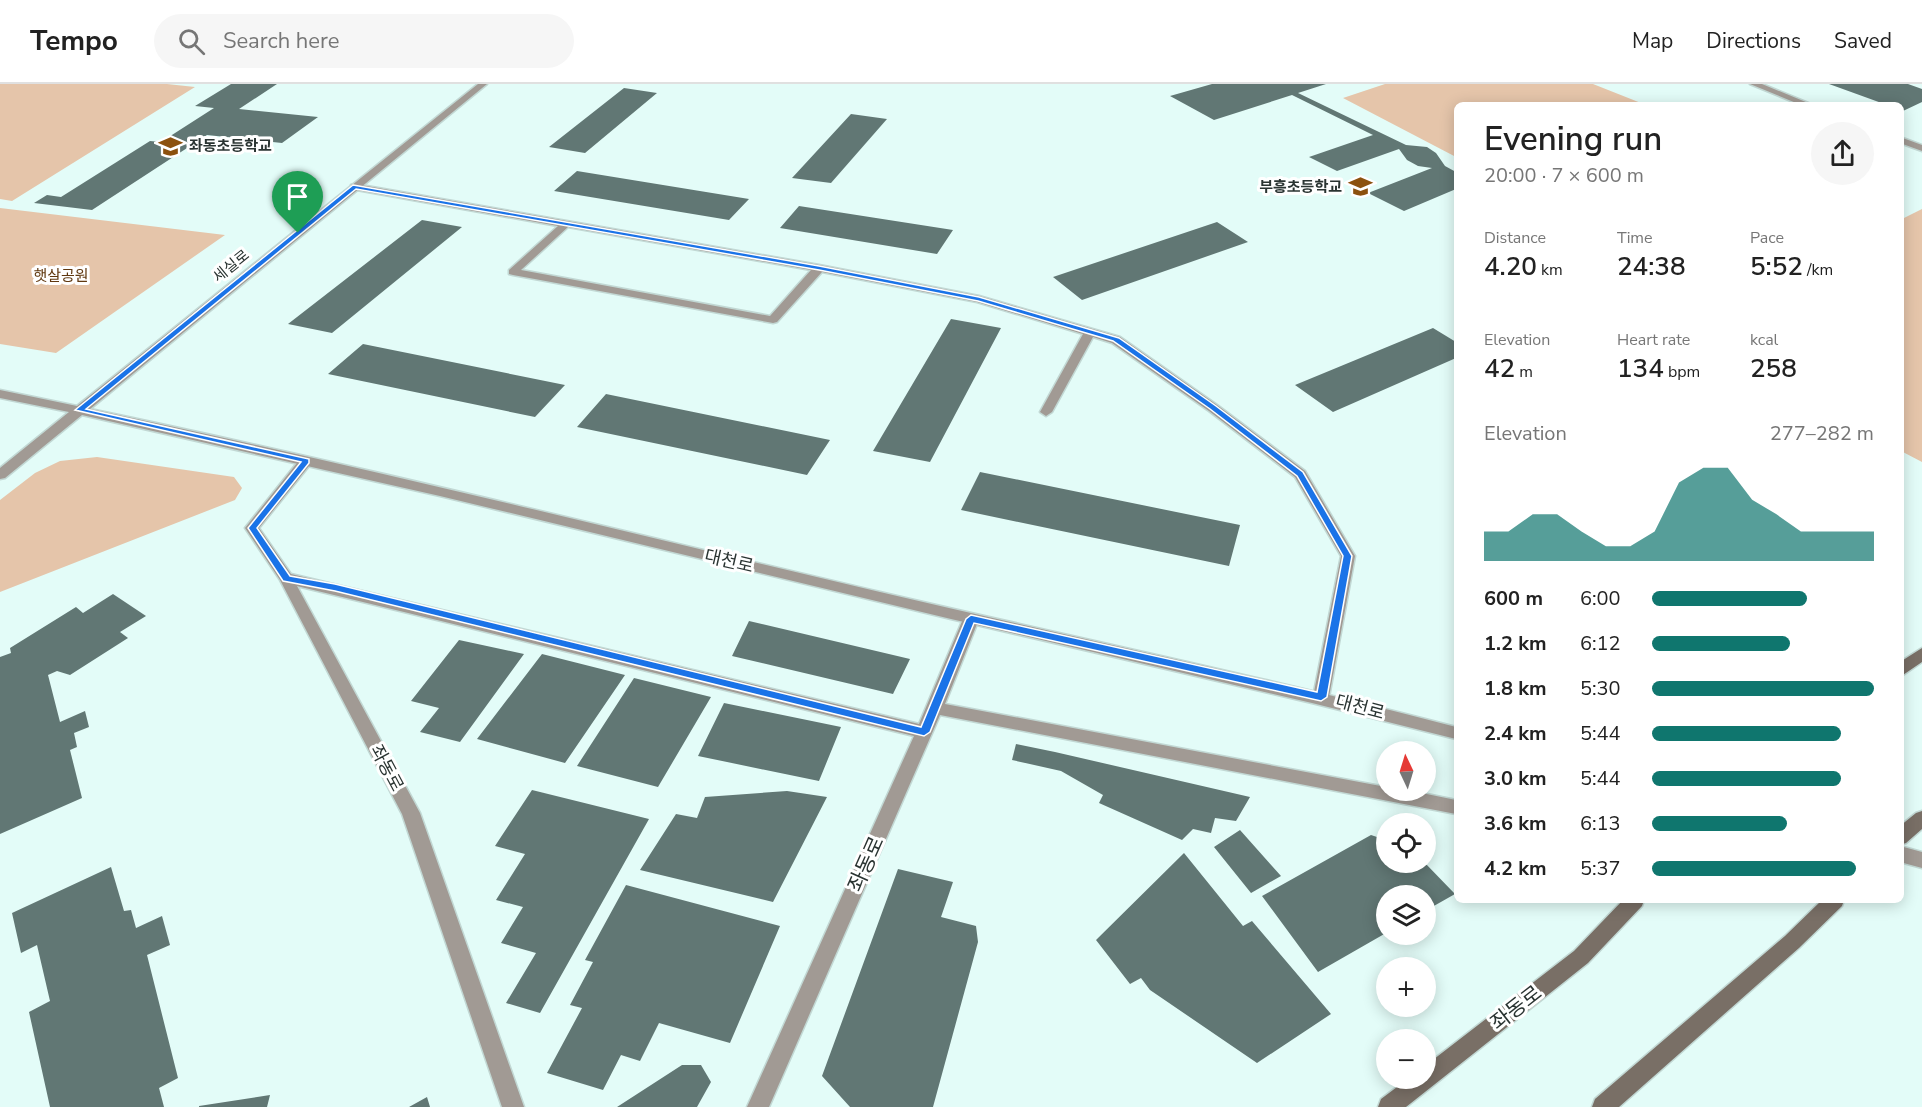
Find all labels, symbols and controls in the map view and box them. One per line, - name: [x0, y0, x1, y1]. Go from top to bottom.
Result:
- search box: [154, 14, 574, 68]
- text: Tempo: [30, 22, 118, 60]
- icon: search: [175, 25, 208, 58]
- text: Search here: [223, 26, 339, 56]
- text: Map: [1632, 27, 1673, 55]
- text: Directions: [1706, 27, 1801, 55]
- text: Saved: [1834, 27, 1892, 55]
- text: Evening run: [1484, 117, 1662, 162]
- button: share: [1811, 122, 1874, 185]
- school or university icon: 좌동초등학교: [158, 133, 184, 159]
- place label: 좌동초등학교: [189, 136, 272, 156]
- text: 20:00 · 7 × 600 m: [1484, 162, 1644, 189]
- pin: [272, 171, 323, 233]
- school or university icon: 부흥초등학교: [1347, 174, 1373, 200]
- place label: 부흥초등학교: [1259, 177, 1342, 197]
- icon: arrive: [281, 180, 314, 213]
- text: Distance: [1484, 227, 1546, 249]
- text: Time: [1617, 227, 1653, 249]
- text: Pace: [1750, 227, 1784, 249]
- street label: 세실로: [209, 245, 253, 287]
- text: 4.20: [1484, 249, 1537, 284]
- text: 24:38: [1617, 249, 1686, 284]
- text: 5:52: [1750, 249, 1803, 284]
- text: km: [1537, 259, 1563, 281]
- text: /km: [1803, 259, 1833, 281]
- park label: 햇살공원: [33, 266, 89, 286]
- text: Elevation: [1484, 329, 1550, 351]
- text: Heart rate: [1617, 329, 1690, 351]
- text: kcal: [1750, 329, 1778, 351]
- text: 42: [1484, 351, 1515, 386]
- text: 134: [1617, 351, 1664, 386]
- text: 258: [1750, 351, 1797, 386]
- text: m: [1515, 361, 1533, 383]
- text: bpm: [1664, 361, 1700, 383]
- text: Elevation: [1484, 420, 1567, 447]
- text: 277–282 m: [1770, 420, 1874, 447]
- street label: 대천로: [702, 544, 756, 578]
- text: 600 m: [1484, 585, 1543, 612]
- text: 6:00: [1580, 585, 1621, 612]
- text: 1.2 km: [1484, 630, 1547, 657]
- text: 6:12: [1580, 630, 1621, 657]
- text: 1.8 km: [1484, 675, 1547, 702]
- text: 5:30: [1580, 675, 1621, 702]
- street label: 대천로: [1333, 689, 1387, 725]
- text: 2.4 km: [1484, 720, 1547, 747]
- text: 5:44: [1580, 720, 1621, 747]
- street label: 좌동로: [365, 740, 409, 796]
- north arrow: [1376, 741, 1436, 801]
- map controls: [1376, 741, 1436, 1089]
- text: 3.0 km: [1484, 765, 1547, 792]
- text: 5:44: [1580, 765, 1621, 792]
- text: 3.6 km: [1484, 810, 1547, 837]
- text: 6:13: [1580, 810, 1621, 837]
- button: locate: [1376, 813, 1436, 873]
- street label: 좌동로: [841, 832, 891, 896]
- text: 4.2 km: [1484, 855, 1547, 882]
- text: 5:37: [1580, 855, 1621, 882]
- button: layers: [1376, 885, 1436, 945]
- button: +: [1376, 957, 1436, 1017]
- street label: 좌동로: [1485, 979, 1547, 1037]
- button: −: [1376, 1029, 1436, 1089]

